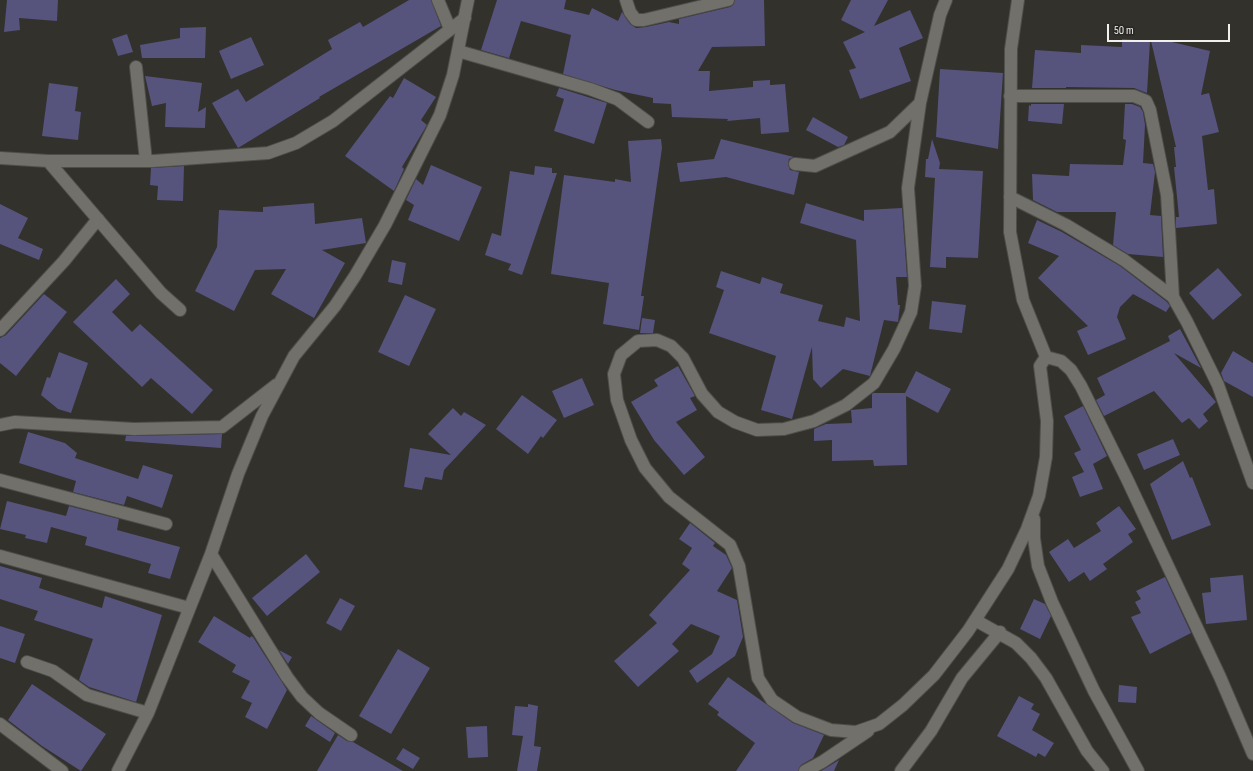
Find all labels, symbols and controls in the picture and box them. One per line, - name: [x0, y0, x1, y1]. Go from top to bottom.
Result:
- scale bar: [1109, 16, 1232, 42]
- text: 50 m: [1114, 23, 1134, 38]

